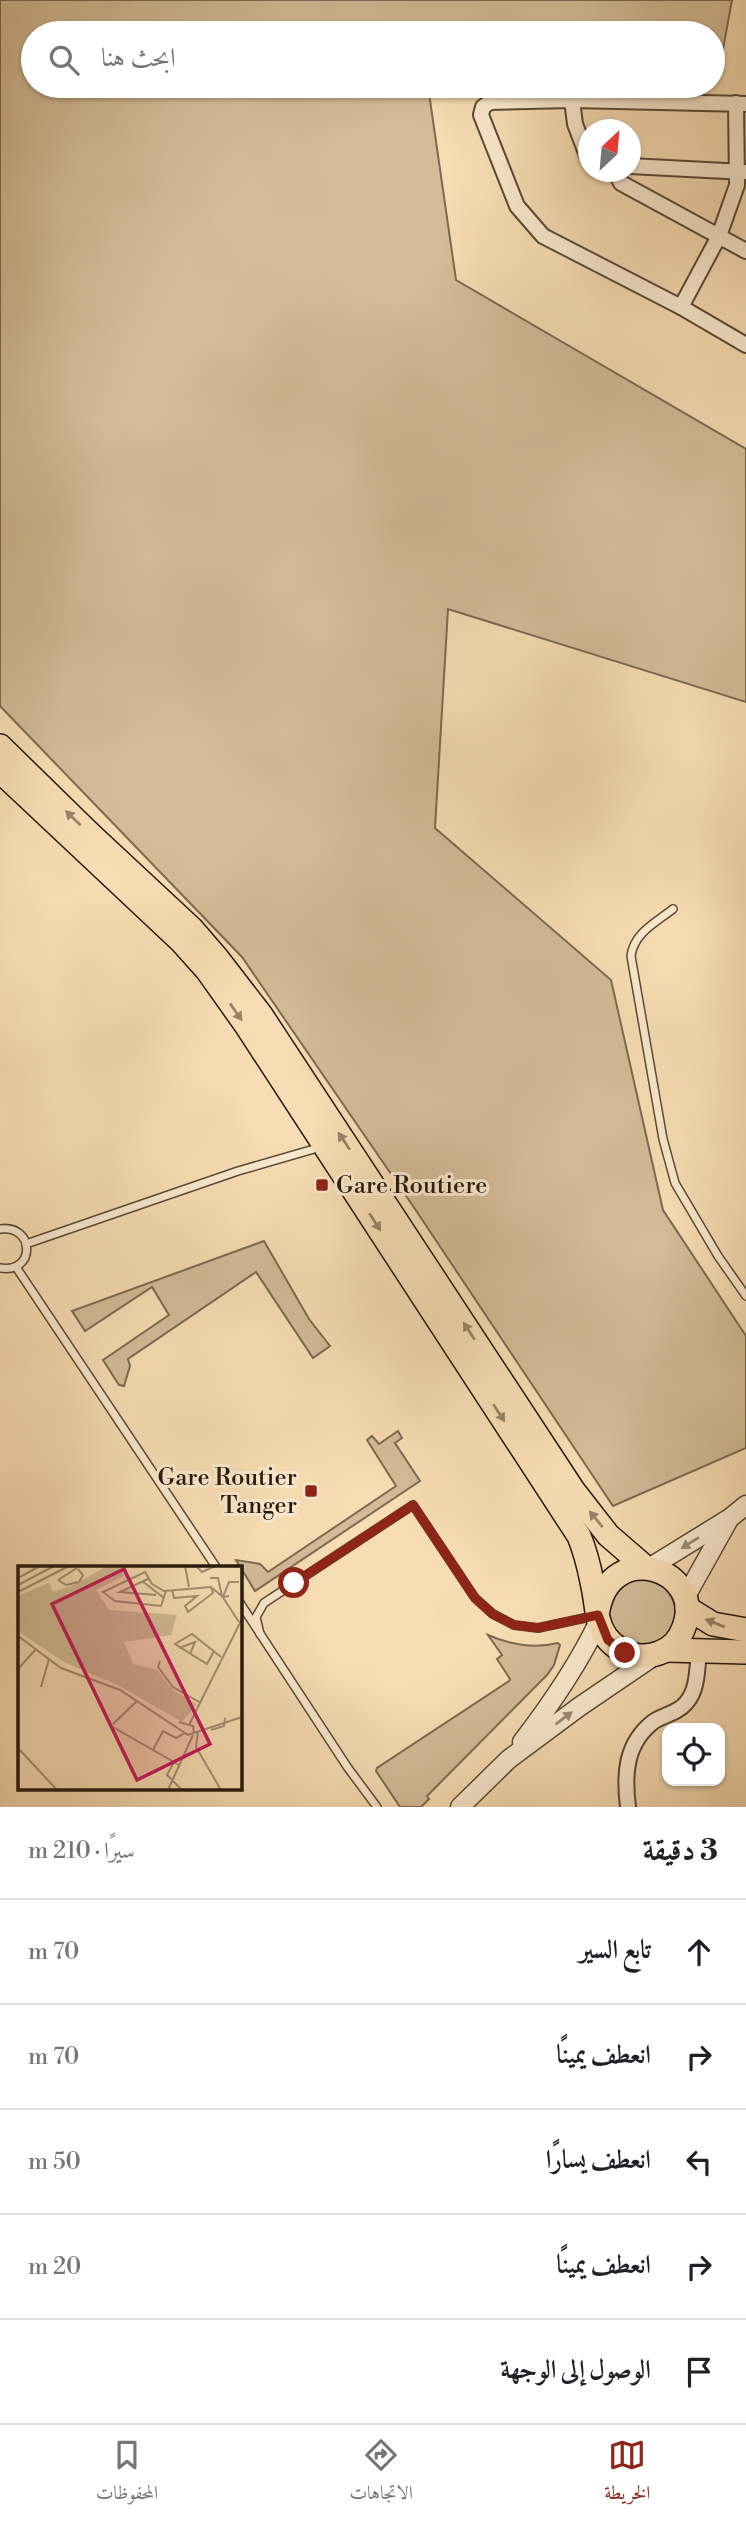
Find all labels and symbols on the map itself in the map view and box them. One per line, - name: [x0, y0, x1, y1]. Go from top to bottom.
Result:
- north arrow: [578, 119, 641, 182]
- one-way arrow: [65, 811, 82, 827]
- one-way arrow: [229, 1002, 242, 1021]
- one-way arrow: [338, 1131, 351, 1150]
- place label: Gare Routiere: [336, 1171, 487, 1201]
- marker: Gare Routiere: [314, 1177, 330, 1193]
- one-way arrow: [368, 1212, 381, 1232]
- one-way arrow: [462, 1322, 476, 1340]
- one-way arrow: [492, 1403, 505, 1422]
- place label: Gare Routier Tanger: [157, 1463, 297, 1521]
- marker: Gare Routier Tanger: [303, 1483, 319, 1499]
- one-way arrow: [589, 1511, 604, 1528]
- one-way arrow: [680, 1536, 699, 1549]
- inset map: [18, 1566, 242, 1790]
- route start: [278, 1567, 309, 1598]
- one-way arrow: [704, 1618, 725, 1629]
- route end: [609, 1637, 640, 1668]
- one-way arrow: [555, 1711, 573, 1725]

